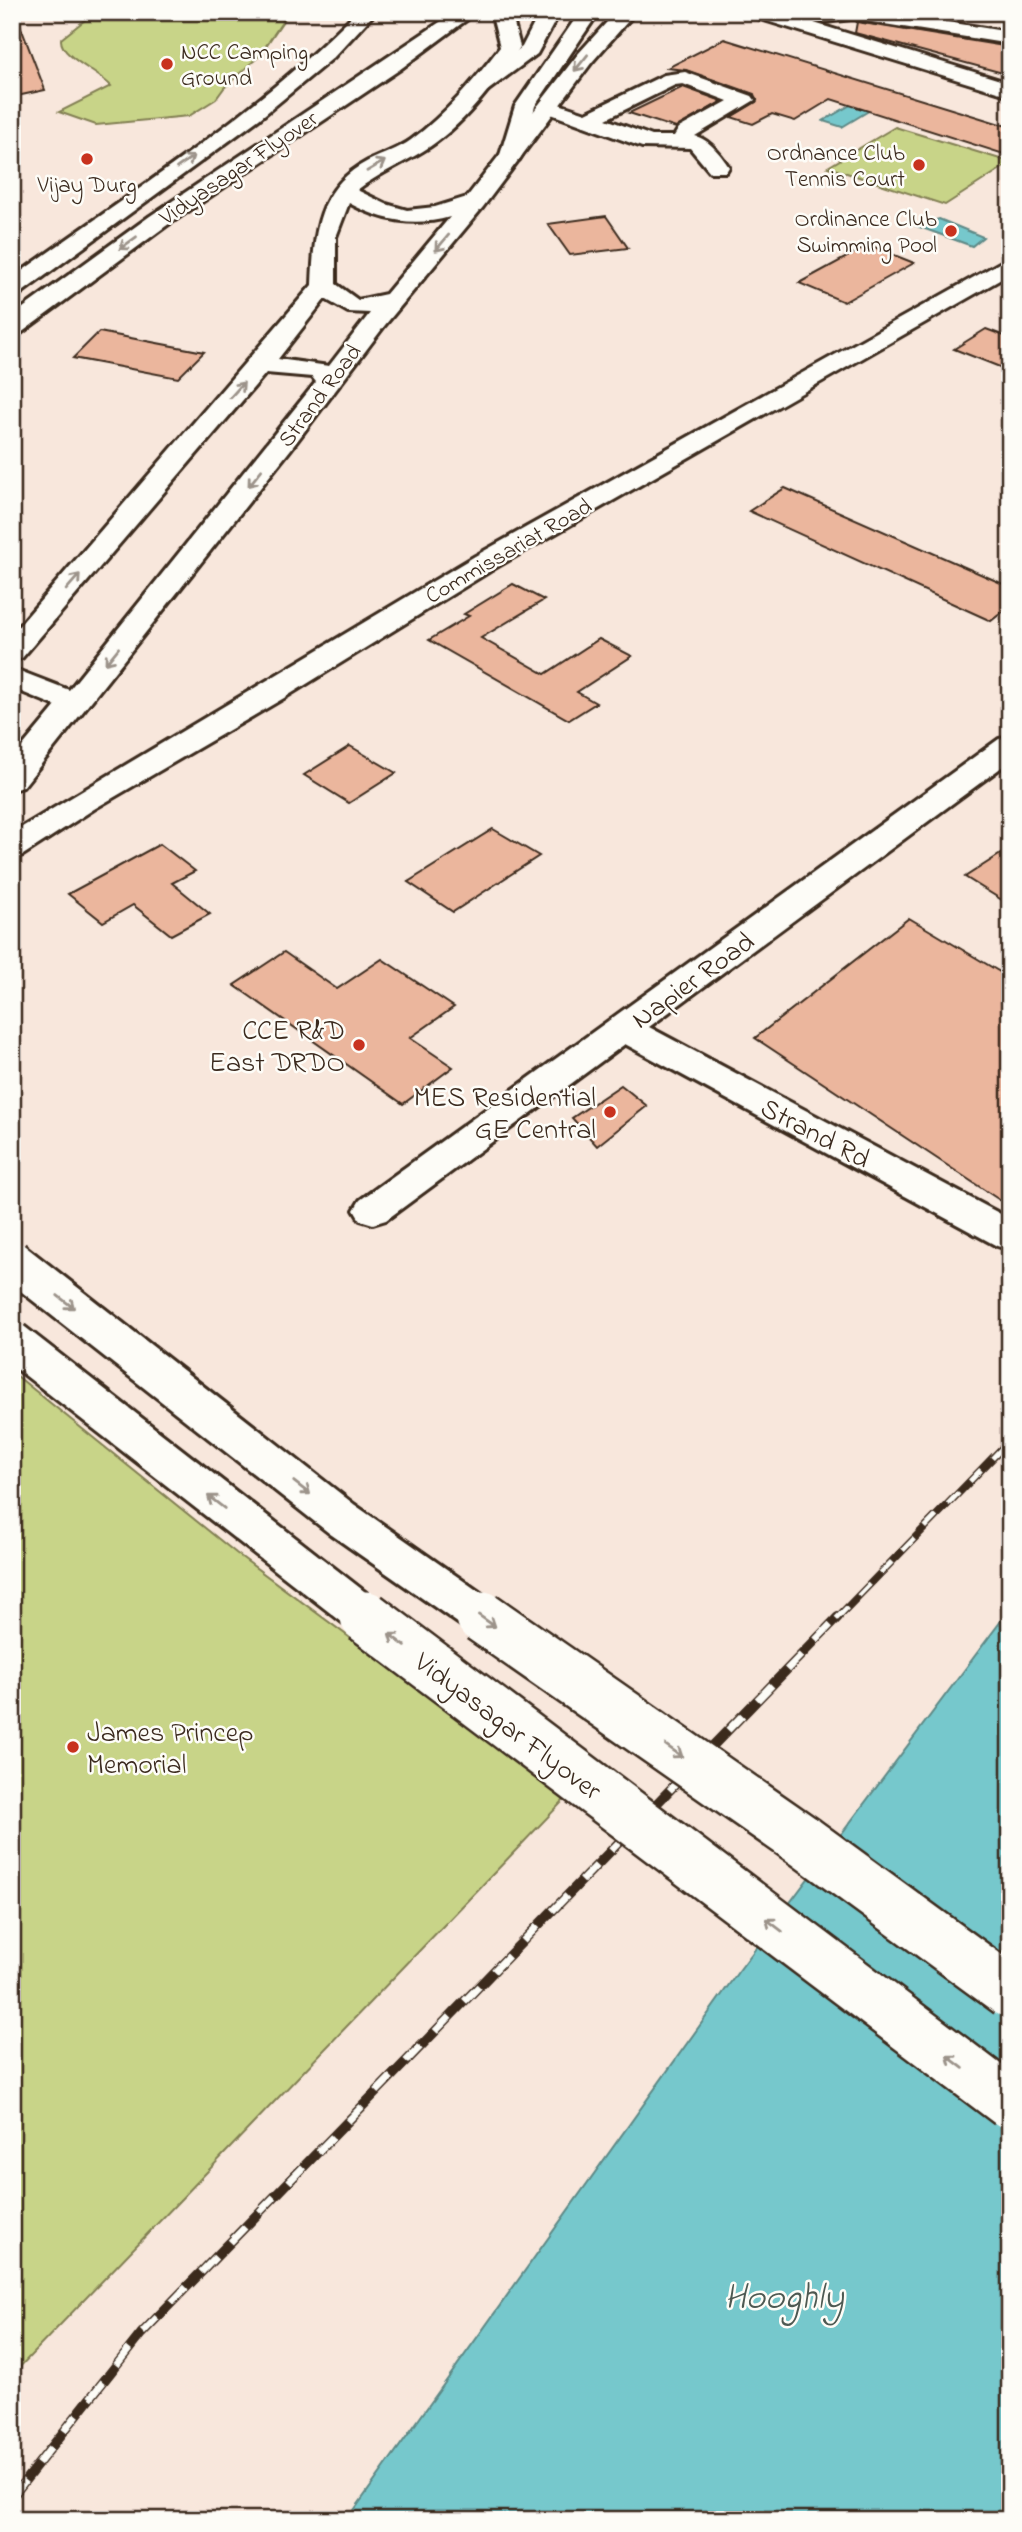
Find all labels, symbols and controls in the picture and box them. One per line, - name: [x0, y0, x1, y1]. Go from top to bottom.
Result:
- place label: NCC Camping Ground: [181, 37, 308, 96]
- one-way arrow: [573, 54, 589, 72]
- marker: NCC Camping Ground: [159, 56, 175, 72]
- street label: Vidyasagar Flyover: [153, 103, 327, 237]
- place label: Ordnance Club Tennis Court: [767, 138, 905, 197]
- marker: Vijay Durg: [79, 151, 95, 167]
- one-way arrow: [175, 155, 195, 169]
- marker: Ordnance Club Tennis Court: [911, 157, 927, 173]
- one-way arrow: [365, 159, 385, 173]
- place label: Vijay Durg: [36, 170, 137, 205]
- place label: Ordinance Club Swimming Pool: [795, 204, 937, 264]
- marker: Ordinance Club Swimming Pool: [943, 223, 959, 239]
- one-way arrow: [434, 233, 449, 251]
- one-way arrow: [119, 236, 138, 250]
- street label: Strand Road: [271, 338, 371, 455]
- one-way arrow: [228, 382, 245, 399]
- one-way arrow: [247, 469, 262, 487]
- street label: Commissariat Road: [420, 491, 599, 613]
- one-way arrow: [65, 573, 81, 591]
- one-way arrow: [104, 646, 120, 664]
- street label: Napier Road: [624, 923, 764, 1041]
- place label: CCE R&D East DRDO: [209, 1012, 345, 1085]
- marker: CCE R&D East DRDO: [351, 1037, 367, 1053]
- place label: MES Residential GE Central: [413, 1079, 596, 1152]
- street label: Strand Rd: [752, 1089, 877, 1181]
- marker: MES Residential GE Central: [602, 1104, 618, 1120]
- one-way arrow: [56, 1294, 74, 1310]
- one-way arrow: [293, 1481, 311, 1496]
- one-way arrow: [208, 1494, 226, 1509]
- one-way arrow: [477, 1614, 496, 1628]
- one-way arrow: [388, 1633, 407, 1647]
- street label: Vidyasagar Flyover: [404, 1643, 610, 1812]
- place label: James Princep Memorial: [87, 1714, 254, 1787]
- marker: James Princep Memorial: [65, 1739, 81, 1755]
- one-way arrow: [664, 1744, 683, 1758]
- one-way arrow: [765, 1918, 784, 1932]
- one-way arrow: [947, 2055, 965, 2070]
- water label: Hooghly: [724, 2272, 844, 2327]

